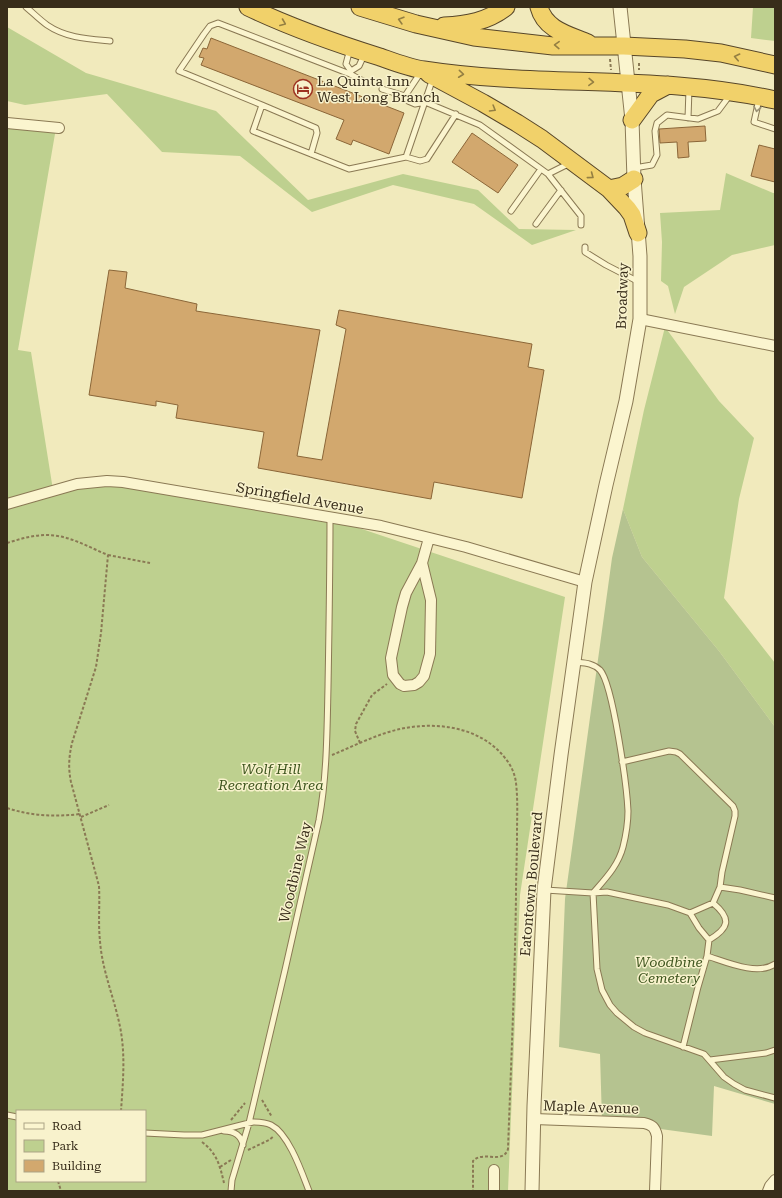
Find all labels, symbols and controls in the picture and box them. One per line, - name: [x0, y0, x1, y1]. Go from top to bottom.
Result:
- one-way arrow: [398, 16, 405, 25]
- one-way arrow: [280, 18, 287, 26]
- one-way arrow: [554, 41, 560, 50]
- one-way arrow: [734, 53, 740, 61]
- one-way arrow: [458, 70, 464, 79]
- place label: La Quinta Inn West Long Branch: [317, 73, 440, 105]
- hotel icon: La Quinta Inn West Long Branch: [292, 78, 314, 100]
- one-way arrow: [588, 78, 594, 87]
- one-way arrow: [489, 104, 496, 111]
- one-way arrow: [753, 106, 761, 112]
- one-way arrow: [586, 171, 593, 178]
- street label: Broadway: [613, 262, 631, 330]
- street label: Springfield Avenue: [235, 479, 365, 517]
- park label: Wolf Hill Recreation Area: [217, 761, 324, 793]
- street label: Eatontown Boulevard: [517, 811, 545, 957]
- street label: Woodbine Way: [276, 819, 315, 924]
- park label: Woodbine Cemetery: [635, 954, 703, 986]
- street label: Maple Avenue: [543, 1097, 639, 1117]
- legend: [16, 1110, 146, 1182]
- text: Road: [52, 1119, 82, 1133]
- text: Park: [52, 1139, 79, 1153]
- text: Building: [52, 1159, 101, 1173]

